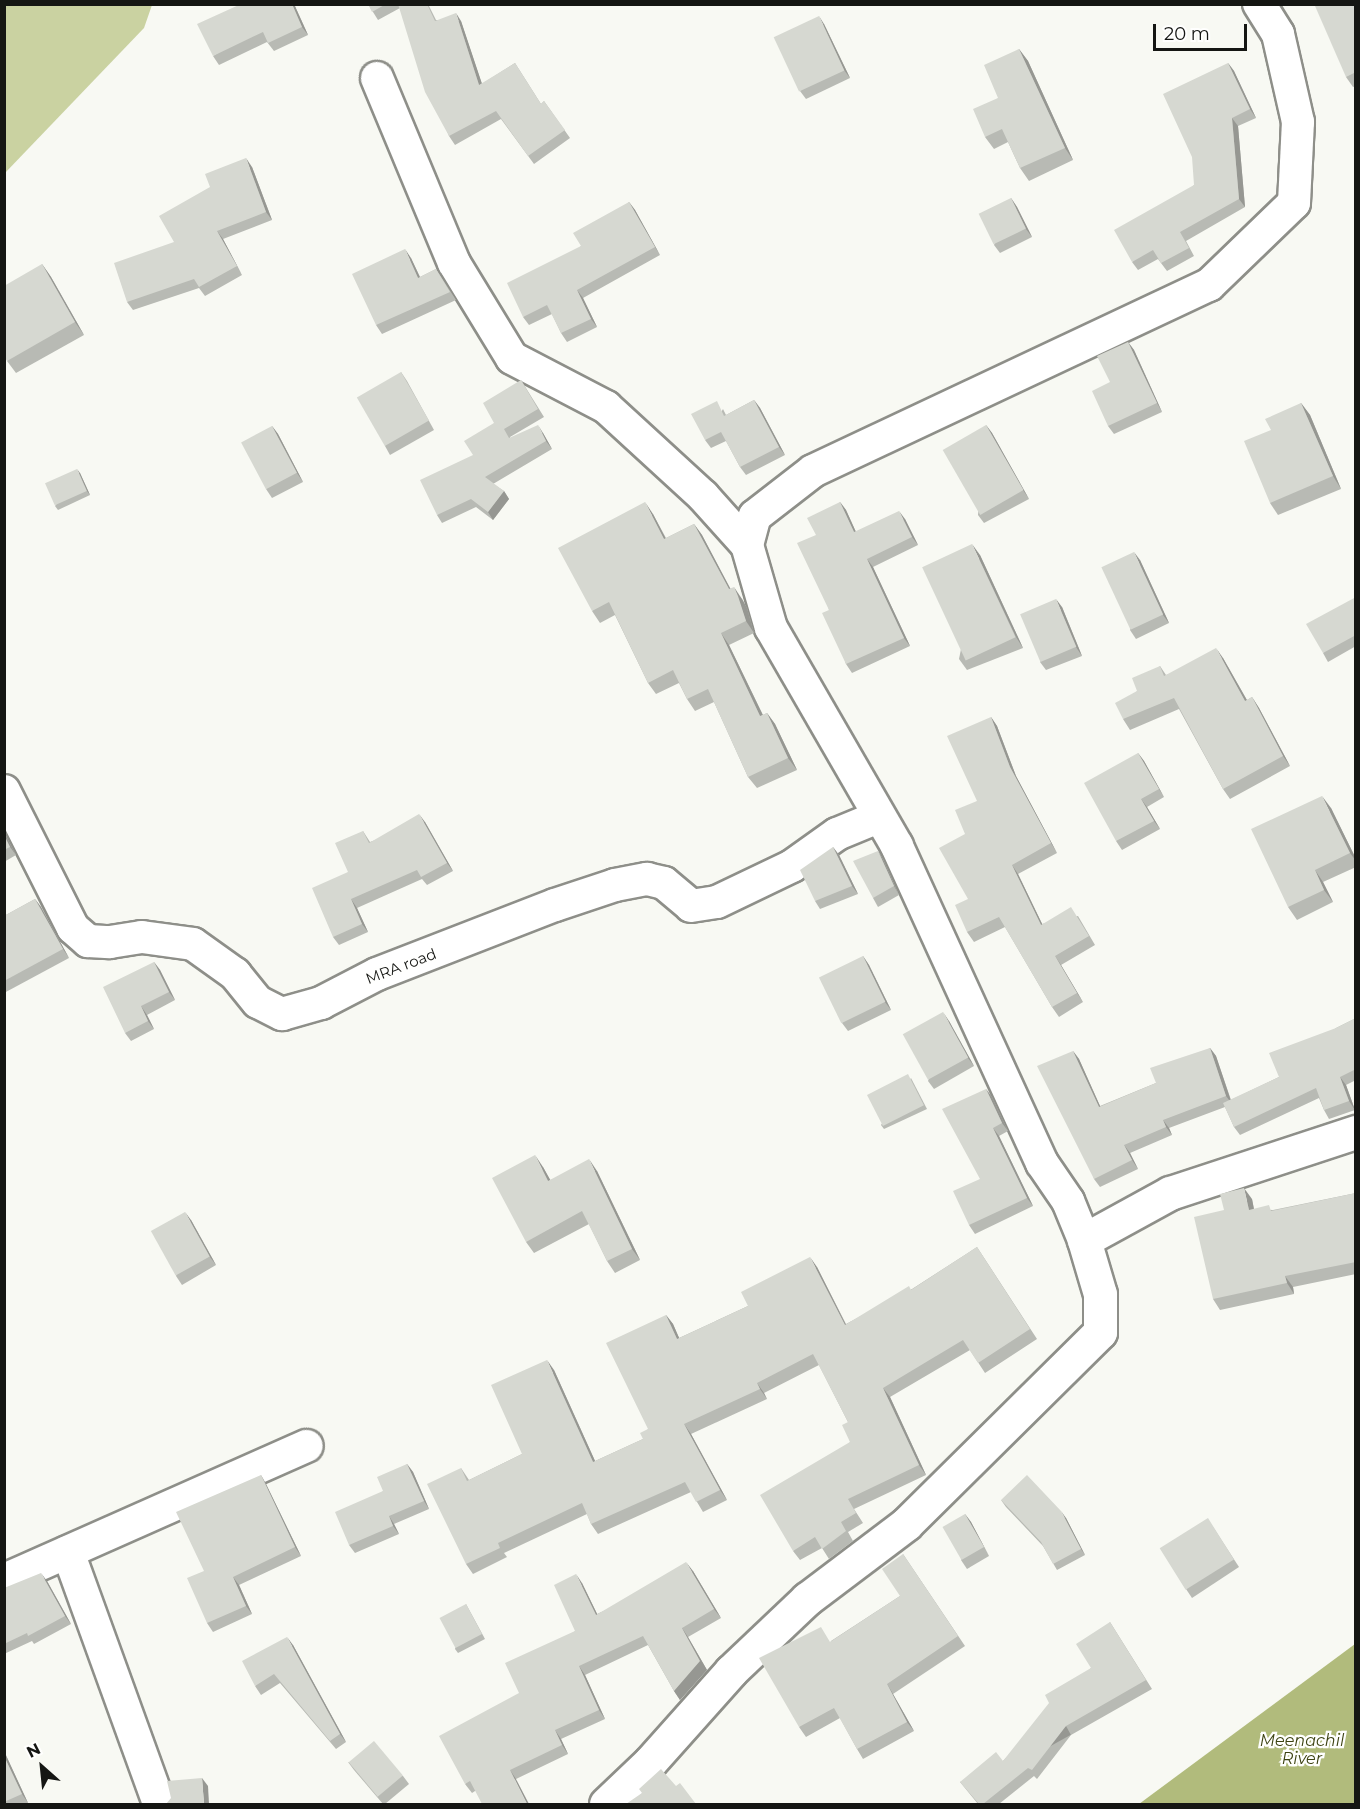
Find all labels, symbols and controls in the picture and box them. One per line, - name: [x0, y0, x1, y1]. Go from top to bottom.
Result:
- scale bar: [1156, 12, 1250, 50]
- text: 20 m: [1164, 23, 1210, 45]
- street label: MRA road: [363, 944, 439, 988]
- water label: Meenachil River: [1260, 1731, 1344, 1769]
- north arrow: [12, 1737, 72, 1797]
- text: N: [24, 1739, 44, 1762]

